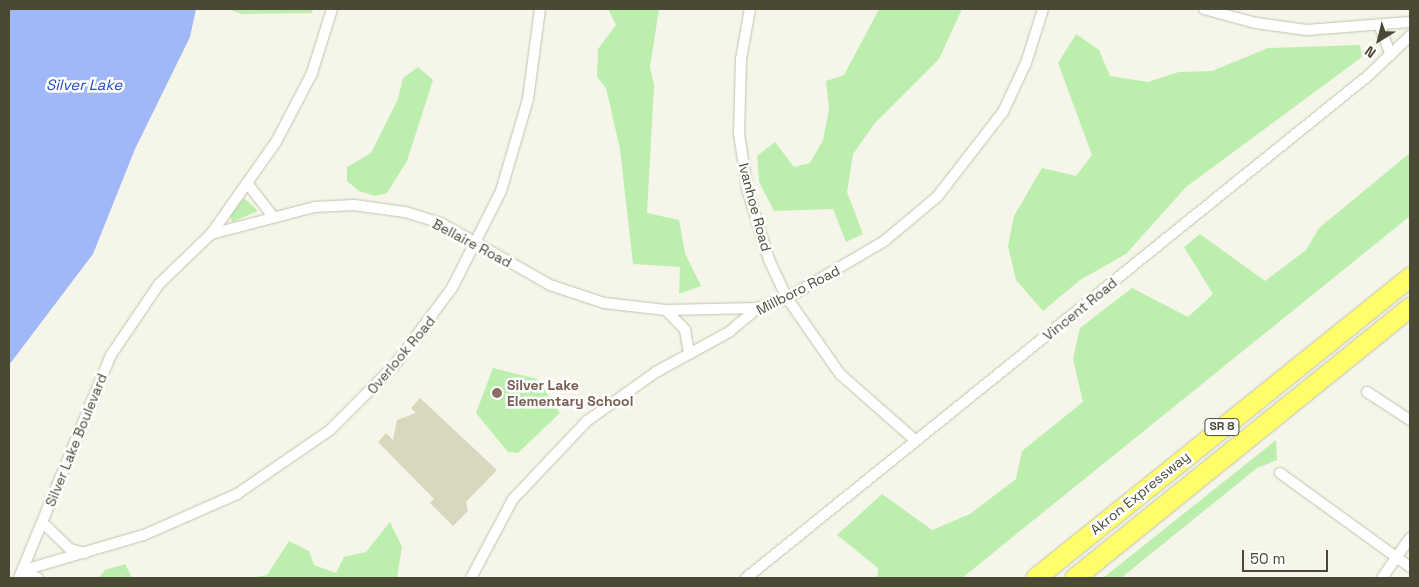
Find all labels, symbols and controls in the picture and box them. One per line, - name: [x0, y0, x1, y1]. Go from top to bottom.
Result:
- north arrow: [1354, 15, 1404, 65]
- text: N: [1361, 42, 1379, 62]
- water label: Silver Lake: [46, 76, 122, 94]
- street label: Ivanhoe Road: [735, 161, 775, 253]
- street label: Bellaire Road: [430, 215, 514, 271]
- street label: Millboro Road: [753, 262, 843, 318]
- street label: Vincent Road: [1040, 274, 1120, 344]
- street label: Overlook Road: [364, 313, 438, 397]
- street label: Silver Lake Boulevard: [42, 371, 110, 509]
- place label: Silver Lake Elementary School: [507, 377, 633, 410]
- marker: Silver Lake Elementary School: [491, 387, 503, 399]
- road number: SR 8: [1203, 418, 1241, 437]
- street label: Akron Expressway: [1087, 448, 1193, 538]
- scale bar: [1244, 540, 1330, 572]
- text: 50 m: [1250, 549, 1285, 568]

